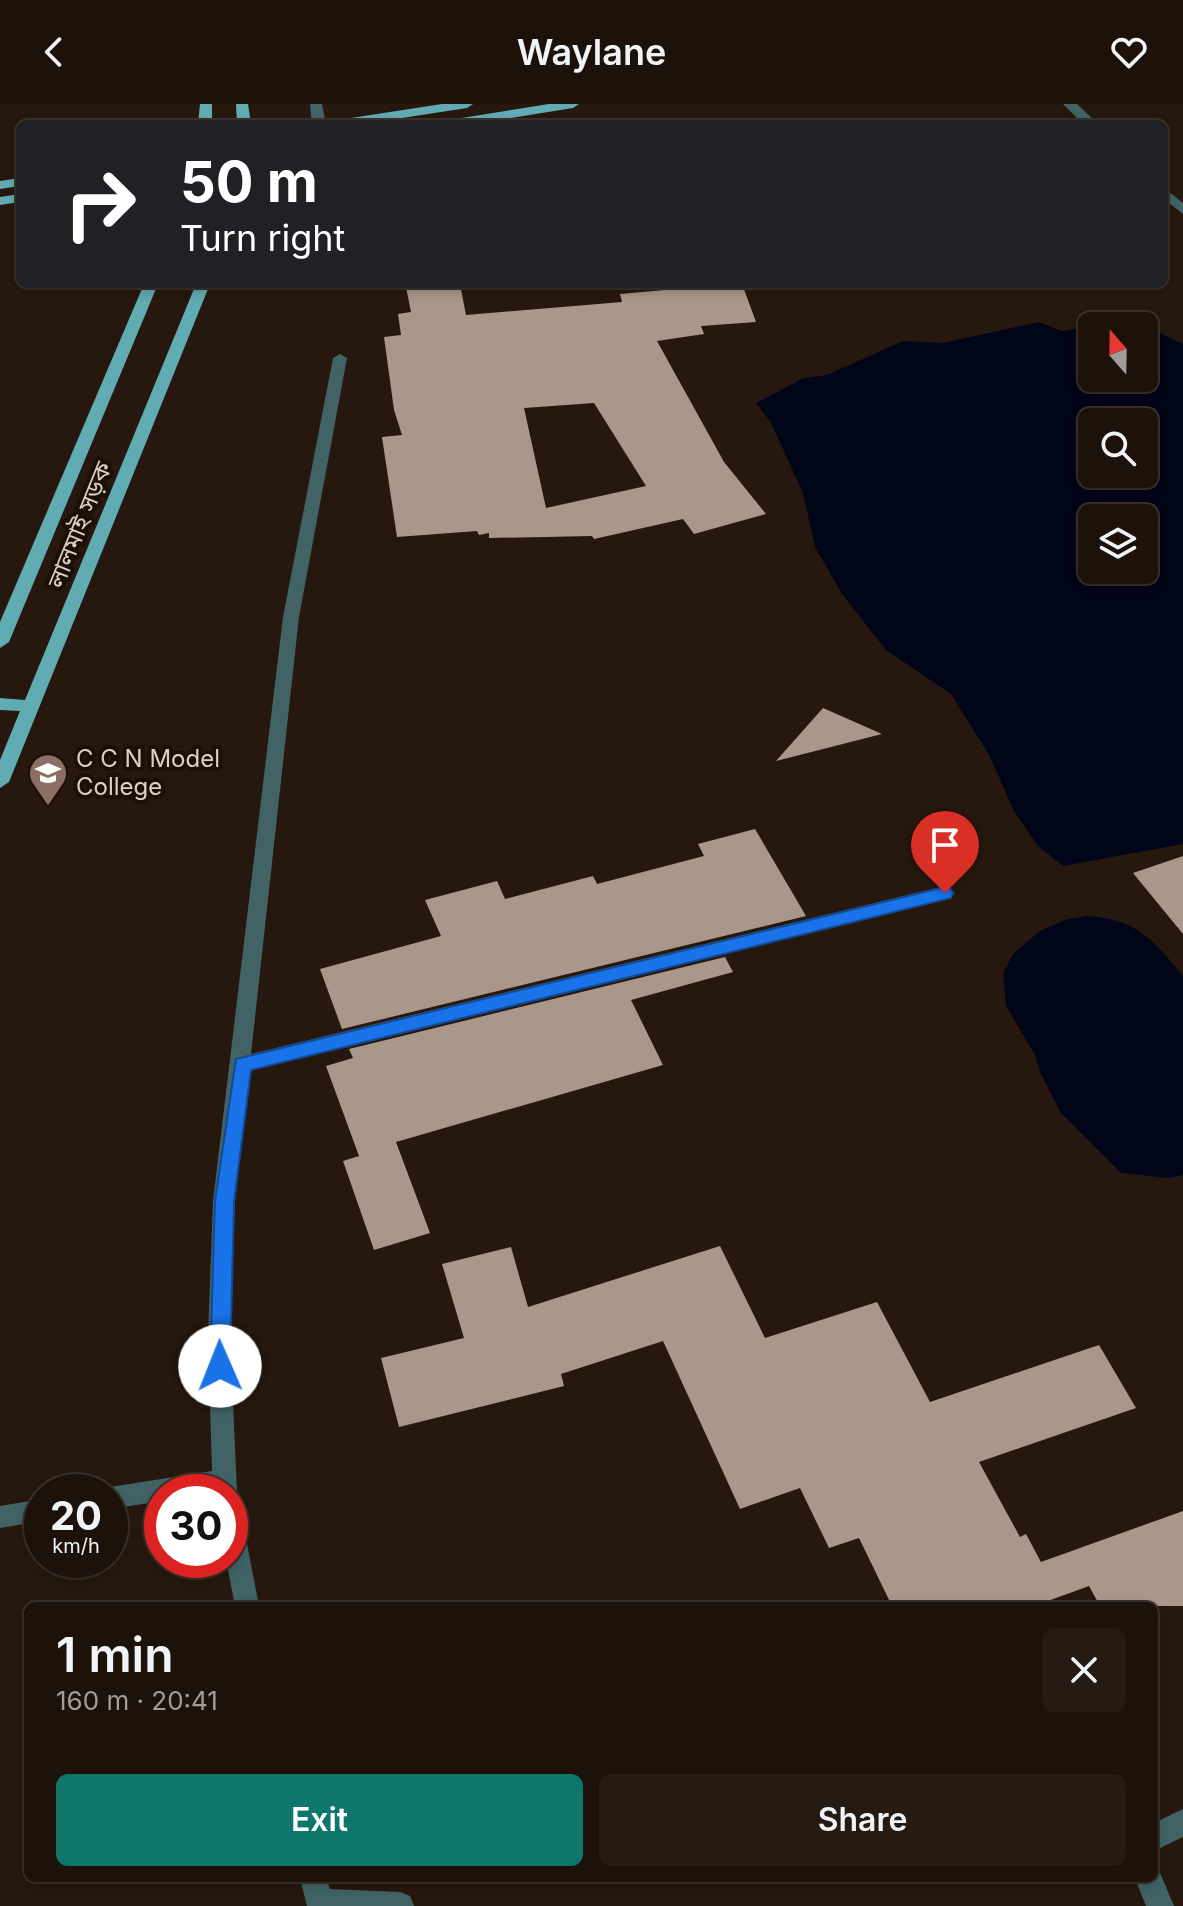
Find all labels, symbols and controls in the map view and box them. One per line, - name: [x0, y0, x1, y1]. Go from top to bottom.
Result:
- icon: back: [32, 30, 76, 74]
- text: Waylane: [517, 30, 666, 74]
- icon: heart: [1107, 30, 1151, 74]
- text: 50 m: [180, 148, 318, 216]
- icon: right: [48, 152, 152, 256]
- text: Turn right: [180, 216, 345, 260]
- north arrow: [1078, 312, 1158, 392]
- map controls: [1078, 312, 1158, 584]
- button: search: [1078, 408, 1158, 488]
- street label: লালমাই সড়ক: [41, 457, 118, 593]
- button: layers: [1078, 504, 1158, 584]
- place label: C C N Model College: [76, 744, 220, 801]
- school or university icon: C C N Model College: [27, 752, 69, 807]
- pin: [911, 811, 979, 893]
- icon: arrive: [923, 823, 967, 867]
- position arrow: [178, 1324, 262, 1408]
- speed limit sign: 30: [144, 1474, 248, 1578]
- text: 20: [50, 1491, 102, 1540]
- text: km/h: [52, 1534, 100, 1558]
- text: 1 min: [56, 1625, 174, 1684]
- button: close: [1042, 1628, 1126, 1712]
- text: 160 m · 20:41: [56, 1685, 218, 1716]
- button: Exit: [56, 1774, 583, 1866]
- button: Share: [599, 1774, 1126, 1866]

